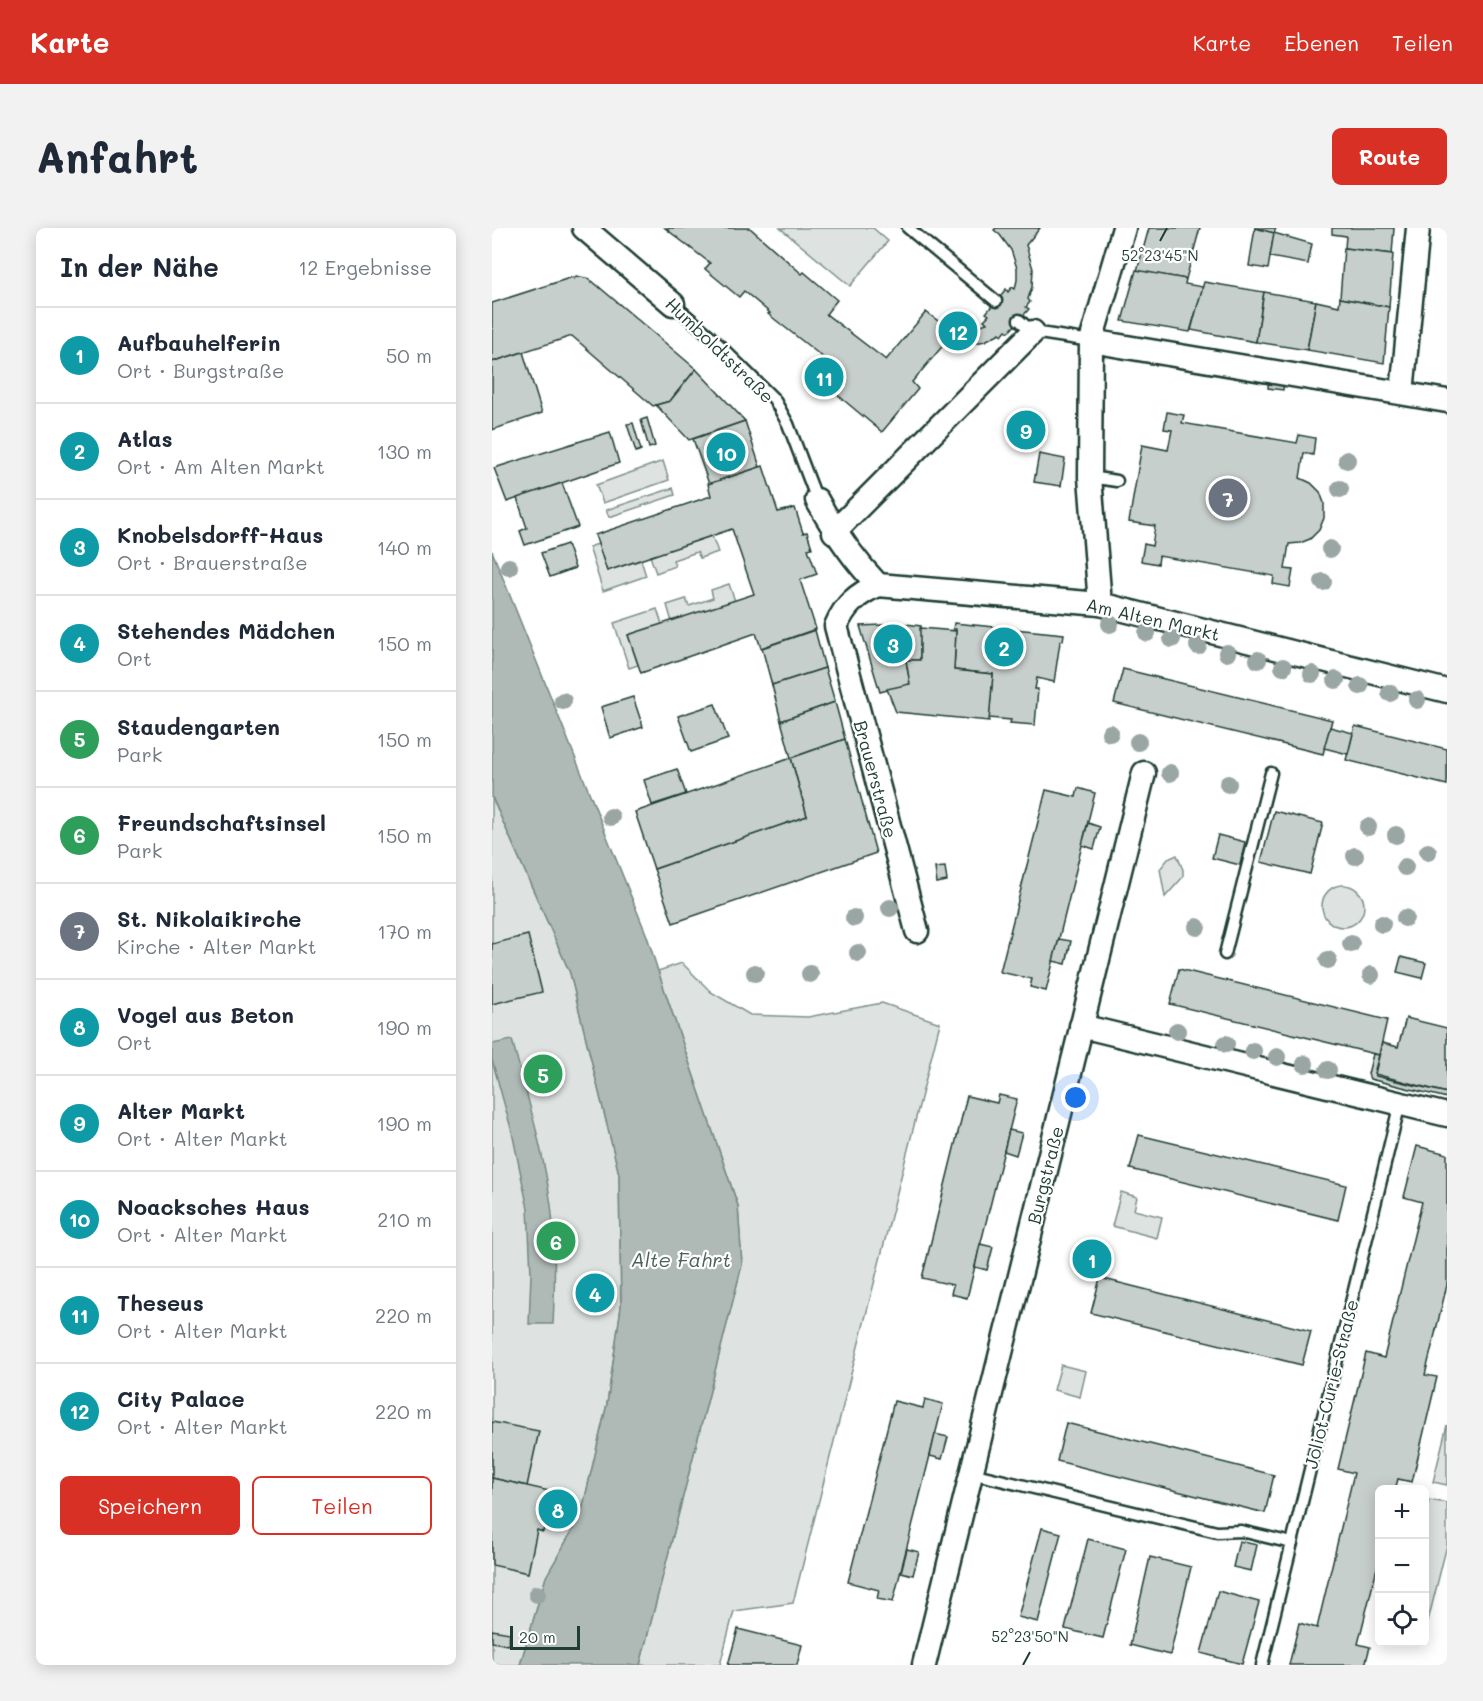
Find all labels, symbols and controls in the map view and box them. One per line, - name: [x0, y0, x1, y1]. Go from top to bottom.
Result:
- text: Karte: [30, 24, 109, 60]
- text: Karte: [1193, 29, 1251, 56]
- text: Ebenen: [1284, 29, 1359, 56]
- text: Teilen: [1392, 29, 1453, 56]
- button: Route: [1332, 128, 1447, 185]
- text: Anfahrt: [36, 129, 198, 184]
- text: 52°23'45"N: [1121, 245, 1199, 265]
- text: In der Nähe: [60, 250, 219, 284]
- text: 12 Ergebnisse: [298, 254, 432, 280]
- street label: Humboldtstraße: [660, 292, 780, 408]
- pin: 12: [938, 308, 978, 354]
- text: Aufbauhelferin: [117, 328, 280, 357]
- text: 1: [75, 342, 84, 368]
- text: 50 m: [386, 342, 432, 368]
- pin: 11: [804, 354, 844, 400]
- text: Ort · Burgstraße: [117, 357, 284, 383]
- pin: 9: [1006, 408, 1046, 452]
- text: Atlas: [117, 424, 173, 453]
- pin: 10: [706, 430, 746, 474]
- text: 2: [74, 438, 85, 464]
- text: 130 m: [377, 438, 432, 464]
- text: Ort · Am Alten Markt: [117, 453, 325, 479]
- pin: 7: [1208, 476, 1248, 520]
- text: Knobelsdorff-Haus: [117, 520, 323, 549]
- text: 3: [74, 534, 86, 560]
- text: 140 m: [377, 534, 432, 560]
- text: Ort · Brauerstraße: [117, 549, 308, 575]
- street label: Am Alten Markt: [1084, 592, 1222, 646]
- text: Stehendes Mädchen: [117, 616, 335, 645]
- pin: 3: [874, 622, 912, 666]
- pin: 2: [984, 624, 1024, 670]
- text: 4: [73, 630, 86, 656]
- text: 150 m: [377, 630, 432, 656]
- text: Ort: [117, 645, 152, 671]
- text: Staudengarten: [117, 712, 280, 741]
- street label: Brauerstraße: [849, 717, 903, 841]
- text: 5: [74, 726, 85, 752]
- text: 150 m: [377, 726, 432, 752]
- text: Park: [117, 741, 162, 767]
- text: Freundschaftsinsel: [117, 808, 326, 837]
- text: 6: [73, 822, 86, 848]
- text: 150 m: [377, 822, 432, 848]
- text: Park: [117, 837, 162, 863]
- text: St. Nikolaikirche: [117, 904, 301, 933]
- text: 7: [74, 918, 85, 944]
- text: 170 m: [377, 918, 432, 944]
- text: Kirche · Alter Markt: [117, 933, 317, 959]
- text: Vogel aus Beton: [117, 1000, 294, 1029]
- text: 8: [73, 1014, 86, 1040]
- text: 190 m: [377, 1014, 432, 1040]
- text: Ort: [117, 1029, 152, 1055]
- pin: 5: [524, 1052, 562, 1096]
- your location: [1061, 1083, 1090, 1112]
- text: Alter Markt: [117, 1096, 245, 1125]
- text: 9: [73, 1110, 86, 1136]
- text: 190 m: [377, 1110, 432, 1136]
- street label: Burgstraße: [1021, 1124, 1069, 1226]
- text: Ort · Alter Markt: [117, 1125, 288, 1151]
- text: Noacksches Haus: [117, 1192, 310, 1221]
- text: 10: [69, 1206, 90, 1232]
- text: 210 m: [377, 1206, 432, 1232]
- pin: 6: [536, 1218, 576, 1264]
- text: Ort · Alter Markt: [117, 1221, 288, 1247]
- pin: 1: [1072, 1236, 1112, 1282]
- water label: Alte Fahrt: [631, 1246, 731, 1272]
- pin: 4: [576, 1270, 614, 1316]
- text: Theseus: [117, 1288, 204, 1317]
- street label: Joliot-Curie-Straße: [1298, 1297, 1364, 1471]
- text: 11: [71, 1302, 88, 1328]
- text: 220 m: [375, 1302, 432, 1328]
- text: Ort · Alter Markt: [117, 1317, 288, 1343]
- text: City Palace: [117, 1384, 245, 1413]
- text: 12: [69, 1398, 90, 1424]
- text: 220 m: [375, 1398, 432, 1424]
- text: Ort · Alter Markt: [117, 1413, 288, 1439]
- button: Speichern: [60, 1476, 240, 1535]
- button: Teilen: [252, 1476, 432, 1535]
- map controls: [1375, 1485, 1429, 1647]
- button: +: [1375, 1485, 1429, 1539]
- pin: 8: [538, 1486, 578, 1532]
- button: −: [1375, 1539, 1429, 1593]
- button: locate: [1375, 1593, 1429, 1647]
- scale bar: [510, 1623, 580, 1650]
- text: 20 m: [519, 1626, 556, 1647]
- text: 52°23'50"N: [991, 1626, 1069, 1646]

